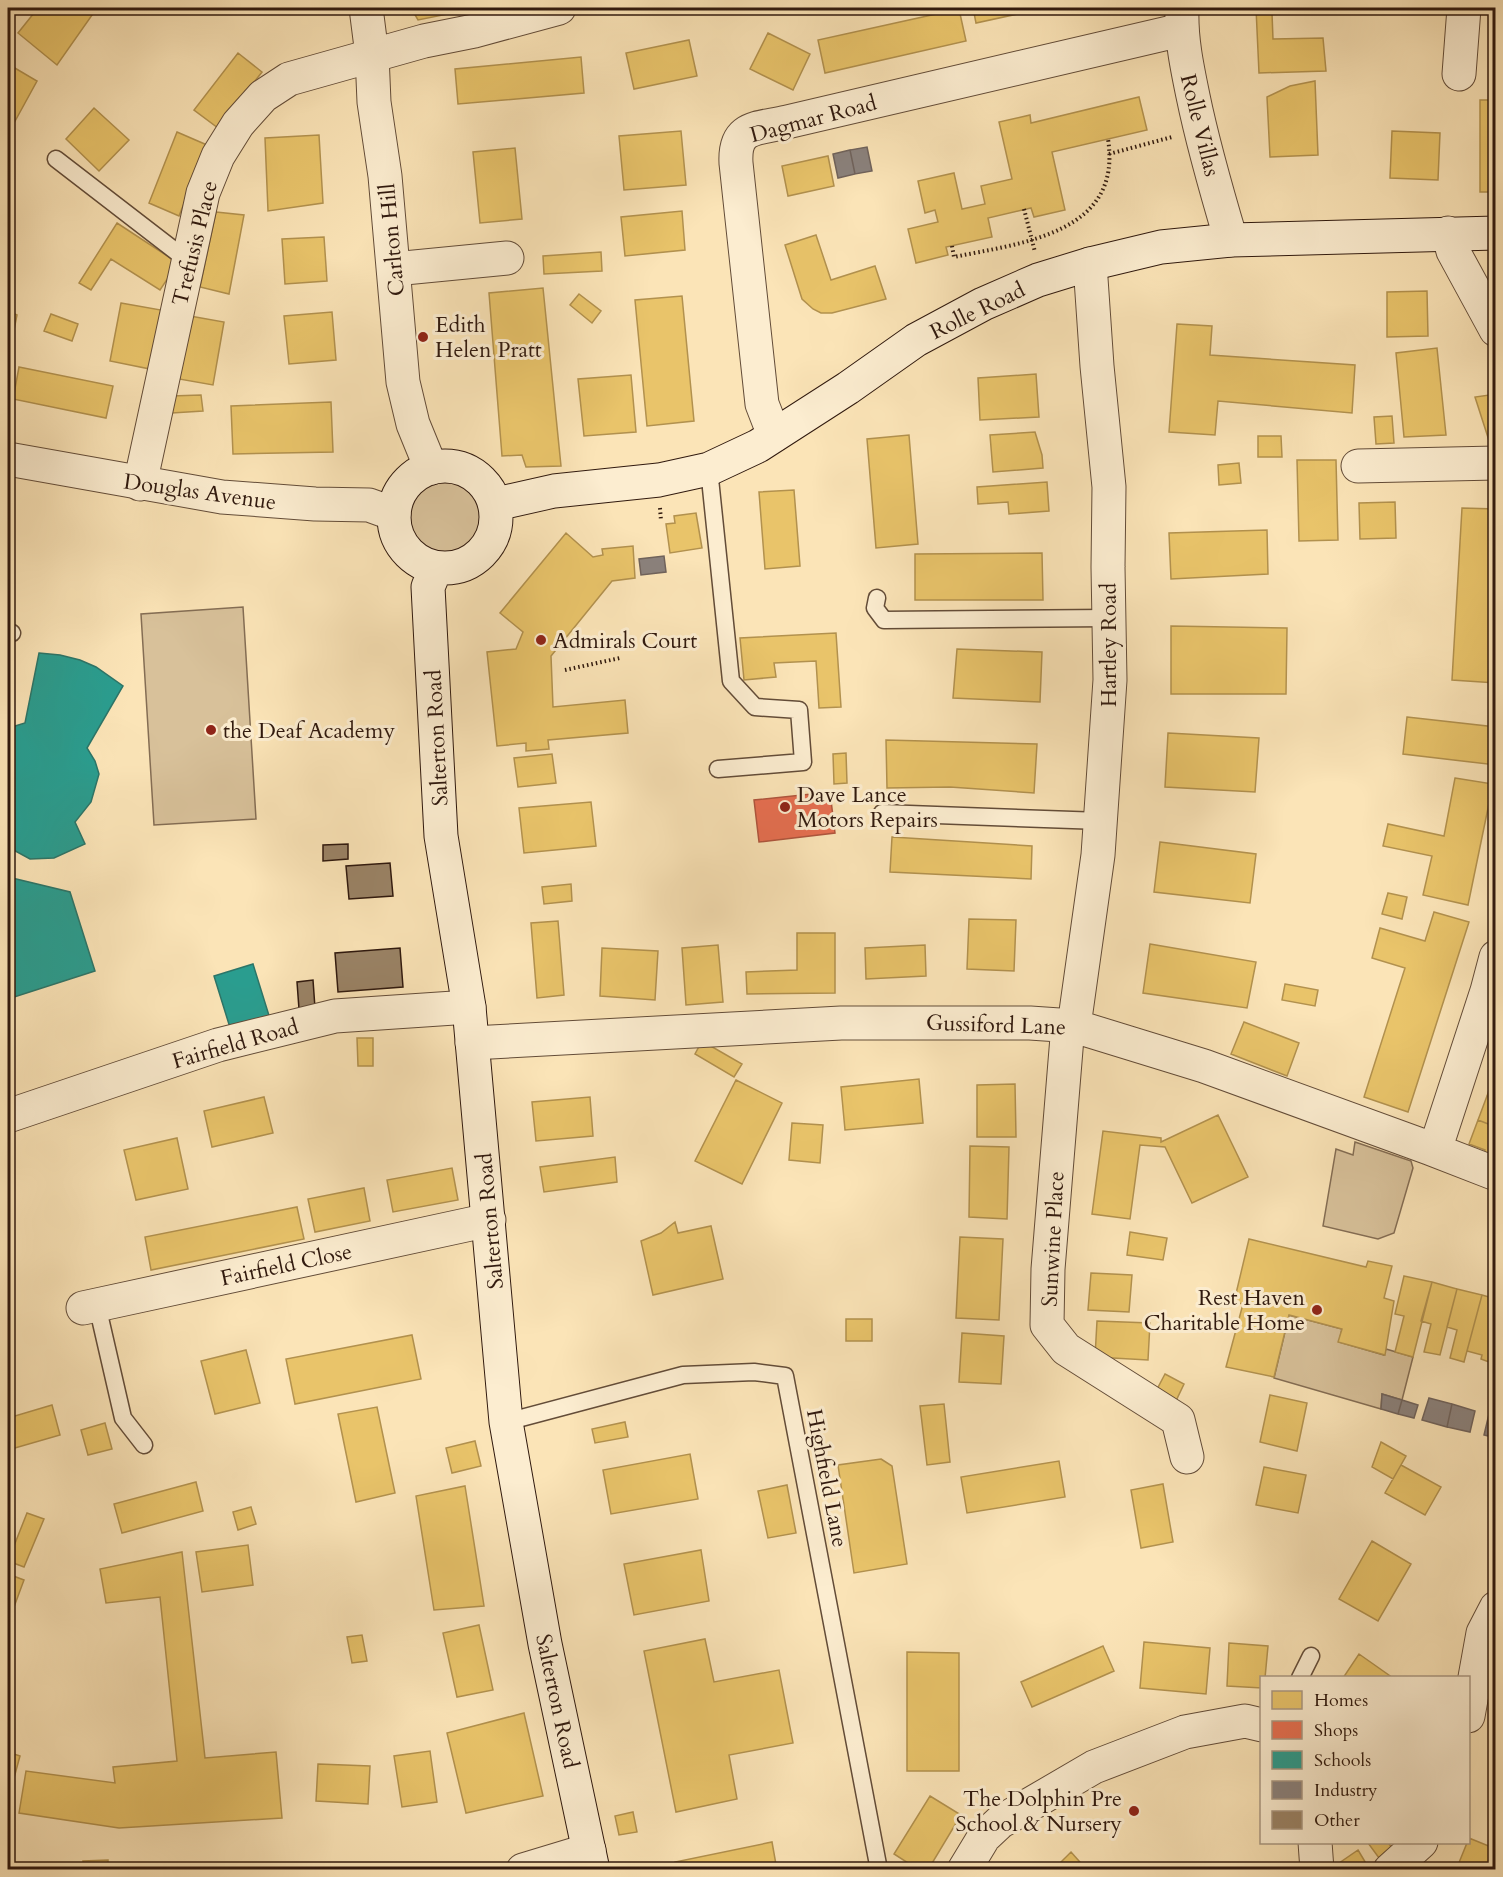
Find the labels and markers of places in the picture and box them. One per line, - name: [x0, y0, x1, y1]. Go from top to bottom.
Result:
- place label: Edith Helen Pratt: [435, 310, 542, 365]
- marker: Edith Helen Pratt: [416, 330, 430, 344]
- place label: Admirals Court: [553, 626, 697, 656]
- marker: Admirals Court: [534, 633, 548, 647]
- place label: the Deaf Academy: [223, 716, 395, 746]
- marker: the Deaf Academy: [204, 723, 218, 737]
- place label: Dave Lance Motors Repairs: [797, 780, 938, 835]
- marker: Dave Lance Motors Repairs: [778, 800, 792, 814]
- place label: Rest Haven Charitable Home: [1144, 1283, 1305, 1338]
- marker: Rest Haven Charitable Home: [1310, 1303, 1324, 1317]
- place label: The Dolphin Pre School & Nursery: [955, 1784, 1122, 1839]
- marker: The Dolphin Pre School & Nursery: [1127, 1804, 1141, 1818]

